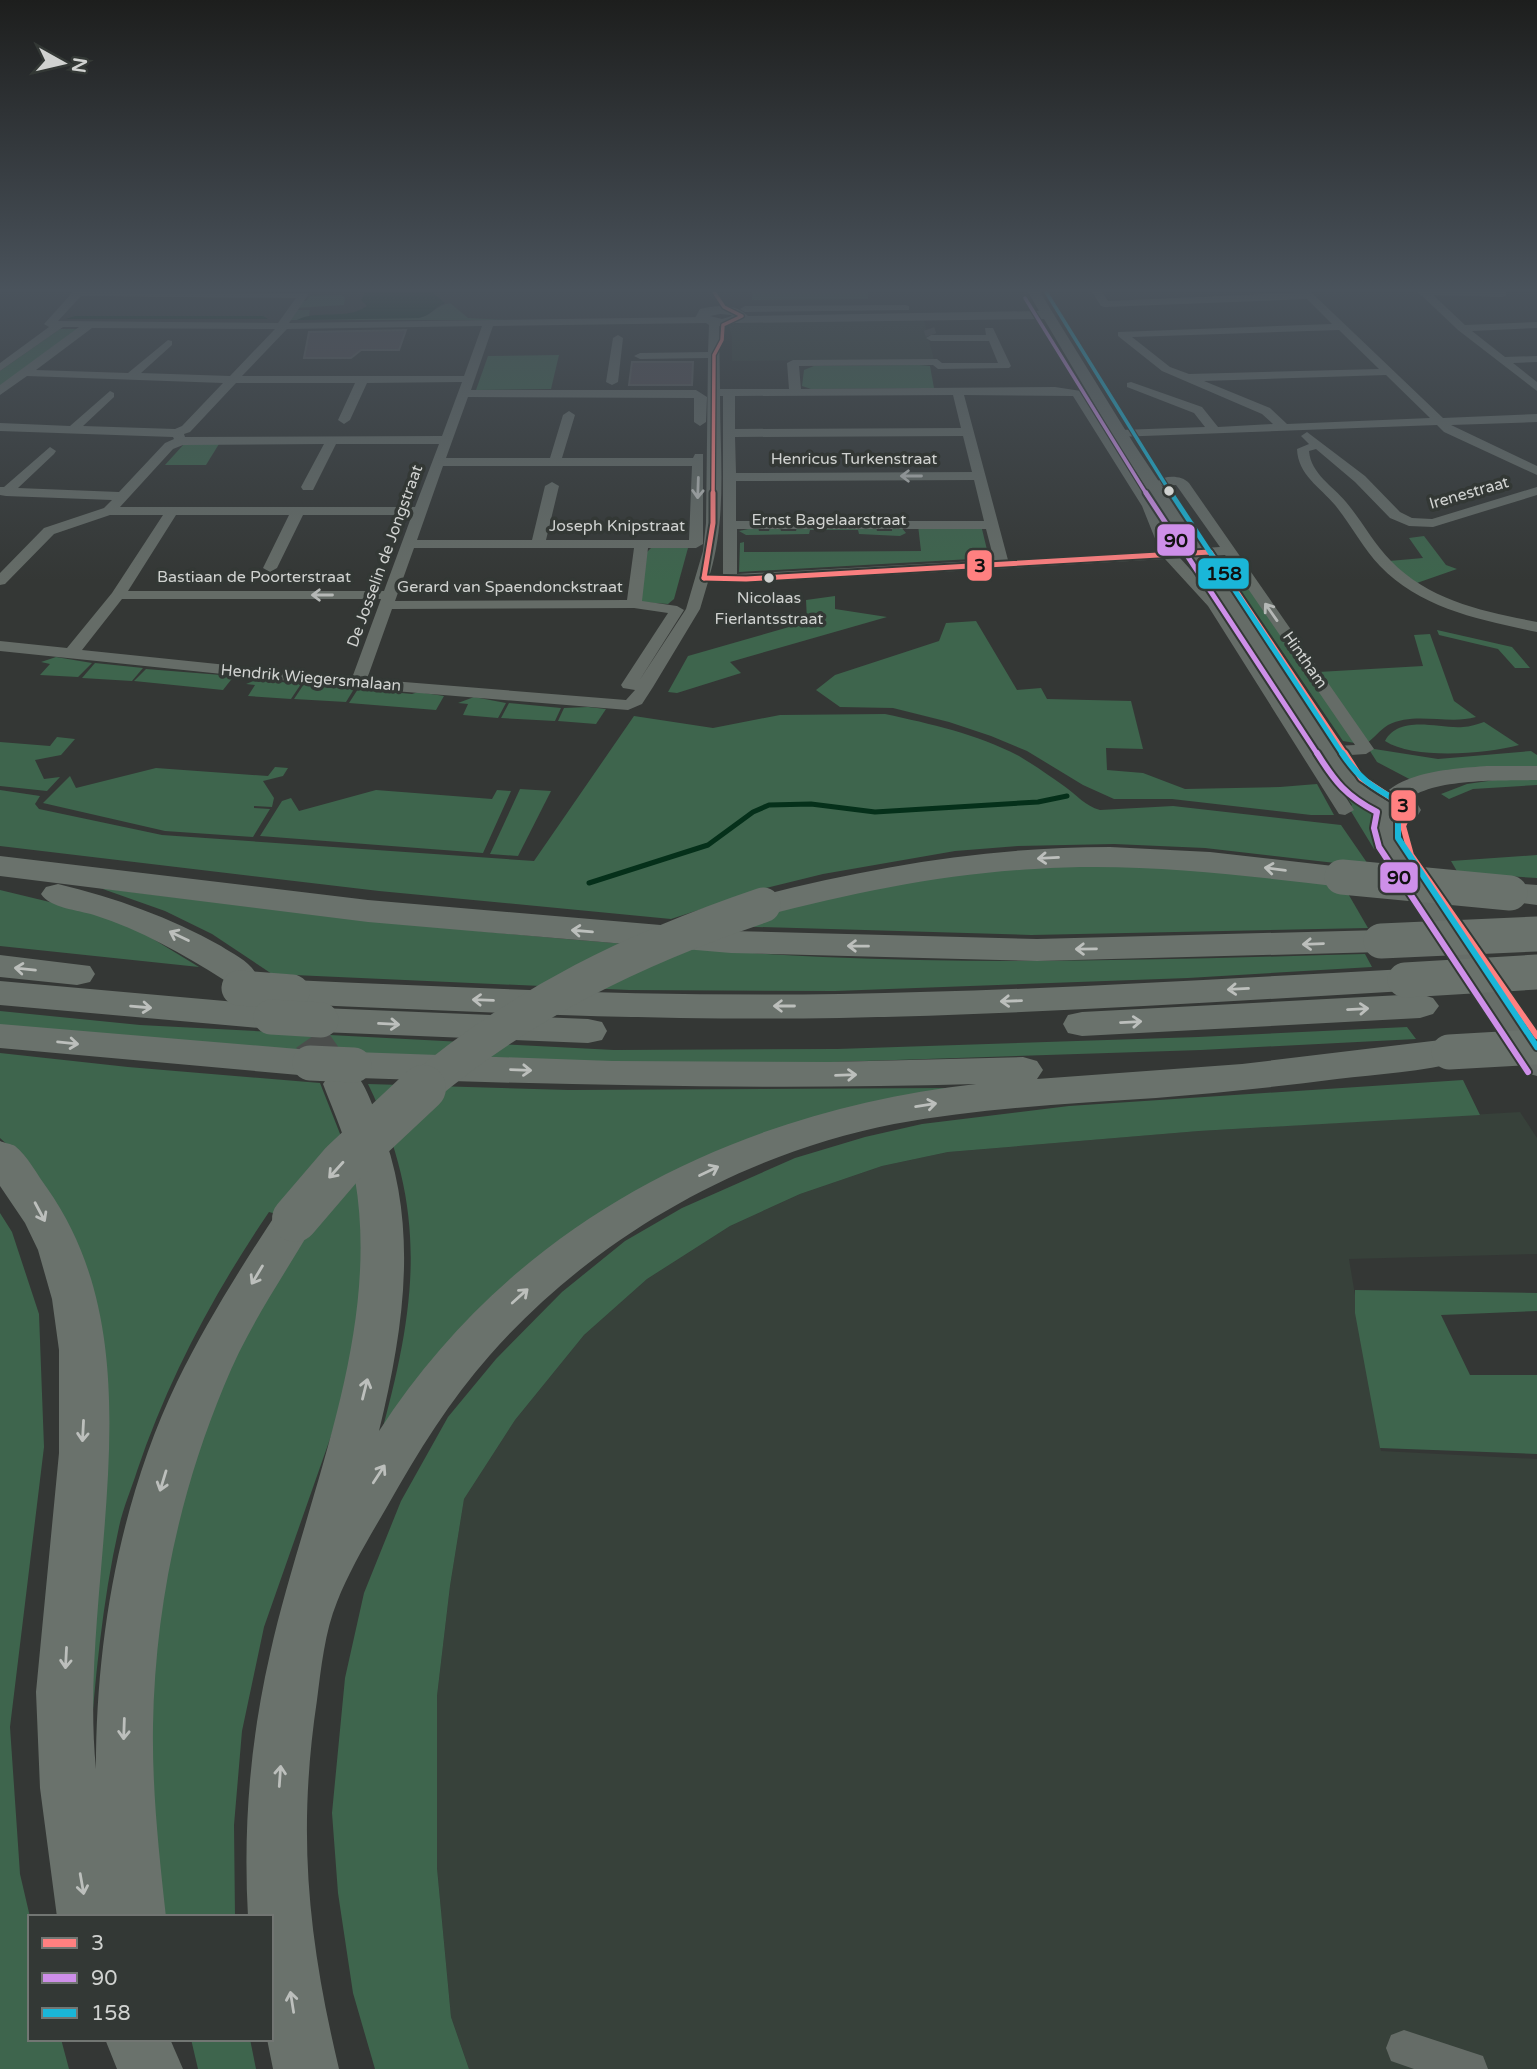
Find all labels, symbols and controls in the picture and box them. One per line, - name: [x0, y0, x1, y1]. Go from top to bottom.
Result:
- north arrow: [28, 28, 98, 98]
- text: N: [67, 56, 91, 74]
- street label: Henricus Turkenstraat: [771, 449, 937, 469]
- street label: De Josselin de Jongstraat: [343, 462, 427, 650]
- one-way arrow: [899, 469, 922, 483]
- street label: Irenestraat: [1427, 472, 1511, 514]
- one-way arrow: [691, 476, 705, 499]
- unlabelled marker: [1162, 484, 1176, 498]
- street label: Ernst Bagelaarstraat: [752, 510, 906, 530]
- street label: Joseph Knipstraat: [549, 516, 685, 536]
- line badge: 90: [1156, 523, 1196, 557]
- text: 90: [1164, 530, 1188, 552]
- line badge: 3: [966, 549, 993, 582]
- text: 3: [974, 555, 986, 577]
- line badge: 158: [1197, 557, 1250, 590]
- text: 158: [1206, 563, 1242, 585]
- street label: Bastiaan de Poorterstraat: [157, 567, 351, 587]
- marker: Nicolaas Fierlantsstraat: [762, 571, 776, 585]
- street label: Gerard van Spaendonckstraat: [397, 577, 623, 597]
- one-way arrow: [311, 588, 334, 602]
- place label: Nicolaas Fierlantsstraat: [715, 588, 823, 629]
- one-way arrow: [1264, 603, 1278, 622]
- street label: Hintham: [1278, 628, 1332, 692]
- street label: Hendrik Wiegersmalaan: [220, 660, 402, 696]
- line badge: 3: [1390, 789, 1417, 822]
- text: 3: [1397, 795, 1409, 817]
- one-way arrow: [1037, 852, 1059, 865]
- line badge: 90: [1379, 861, 1419, 894]
- one-way arrow: [1264, 862, 1286, 875]
- text: 90: [1387, 867, 1411, 889]
- one-way arrow: [571, 924, 594, 937]
- one-way arrow: [169, 929, 190, 943]
- one-way arrow: [1302, 937, 1325, 950]
- one-way arrow: [847, 940, 870, 953]
- one-way arrow: [1074, 942, 1097, 956]
- one-way arrow: [14, 962, 37, 975]
- one-way arrow: [1227, 982, 1250, 995]
- one-way arrow: [472, 993, 495, 1007]
- one-way arrow: [1000, 994, 1023, 1007]
- one-way arrow: [773, 999, 796, 1013]
- one-way arrow: [129, 1001, 152, 1014]
- one-way arrow: [1346, 1003, 1369, 1016]
- one-way arrow: [1119, 1015, 1142, 1028]
- one-way arrow: [377, 1018, 400, 1031]
- one-way arrow: [56, 1037, 79, 1050]
- one-way arrow: [509, 1064, 532, 1077]
- one-way arrow: [834, 1068, 857, 1081]
- one-way arrow: [914, 1098, 937, 1111]
- one-way arrow: [328, 1161, 344, 1179]
- one-way arrow: [698, 1163, 719, 1177]
- one-way arrow: [33, 1201, 47, 1221]
- one-way arrow: [250, 1265, 264, 1285]
- one-way arrow: [511, 1289, 529, 1305]
- one-way arrow: [359, 1379, 372, 1401]
- one-way arrow: [77, 1419, 90, 1442]
- one-way arrow: [373, 1464, 387, 1484]
- one-way arrow: [155, 1470, 168, 1492]
- one-way arrow: [59, 1646, 72, 1669]
- one-way arrow: [118, 1718, 131, 1741]
- one-way arrow: [274, 1765, 287, 1788]
- one-way arrow: [76, 1872, 89, 1895]
- legend: [28, 1915, 273, 2041]
- text: 3: [91, 1931, 104, 1956]
- text: 90: [91, 1966, 117, 1991]
- one-way arrow: [285, 1991, 298, 2014]
- text: 158: [91, 2001, 131, 2026]

